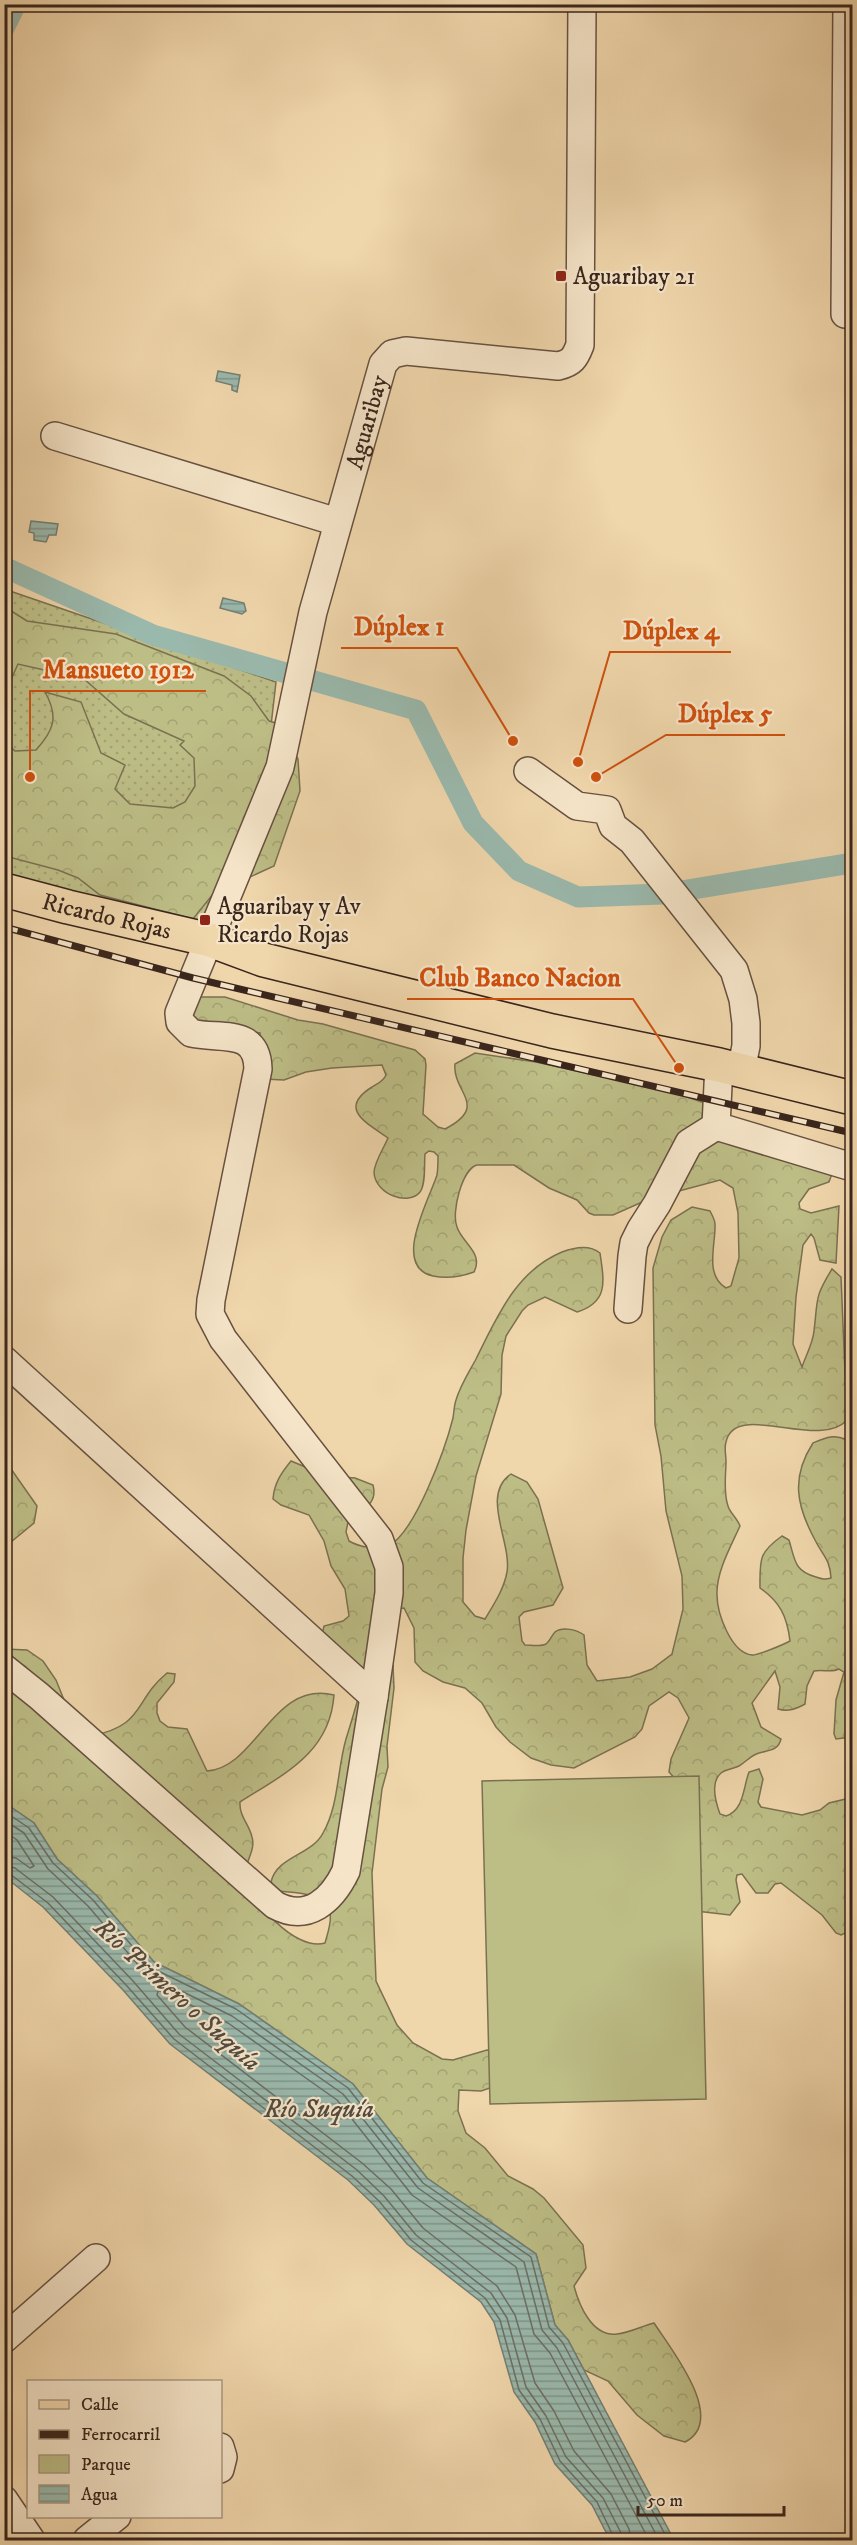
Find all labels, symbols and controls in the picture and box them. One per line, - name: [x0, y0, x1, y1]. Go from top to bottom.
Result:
- place label: Aguaribay 21: [573, 262, 695, 292]
- marker: Aguaribay 21: [554, 269, 568, 283]
- street label: Aguaribay: [340, 371, 395, 473]
- callout: Dúplex 1: [341, 604, 457, 648]
- callout: Dúplex 4: [610, 608, 731, 652]
- text: Dúplex 1: [353, 611, 445, 644]
- text: Dúplex 4: [623, 615, 720, 648]
- callout: Mansueto 1912: [30, 647, 206, 691]
- text: Mansueto 1912: [42, 654, 195, 687]
- callout: Dúplex 5: [666, 691, 785, 735]
- text: Dúplex 5: [678, 698, 772, 731]
- street label: Ricardo Rojas: [39, 887, 174, 947]
- place label: Aguaribay y Av Ricardo Rojas: [217, 892, 361, 950]
- marker: Aguaribay y Av Ricardo Rojas: [198, 913, 212, 927]
- callout: Club Banco Nacion: [407, 955, 633, 999]
- text: Club Banco Nacion: [419, 962, 621, 995]
- water label: Río Primero o Suquía: [86, 1911, 267, 2079]
- water label: Río Suquía: [263, 2093, 374, 2126]
- legend: [27, 2380, 222, 2518]
- text: Calle: [81, 2394, 119, 2416]
- text: Ferrocarril: [81, 2424, 161, 2446]
- text: Parque: [81, 2454, 131, 2476]
- scale bar: [638, 2479, 784, 2517]
- text: Agua: [81, 2484, 118, 2506]
- text: 50 m: [647, 2490, 683, 2512]

